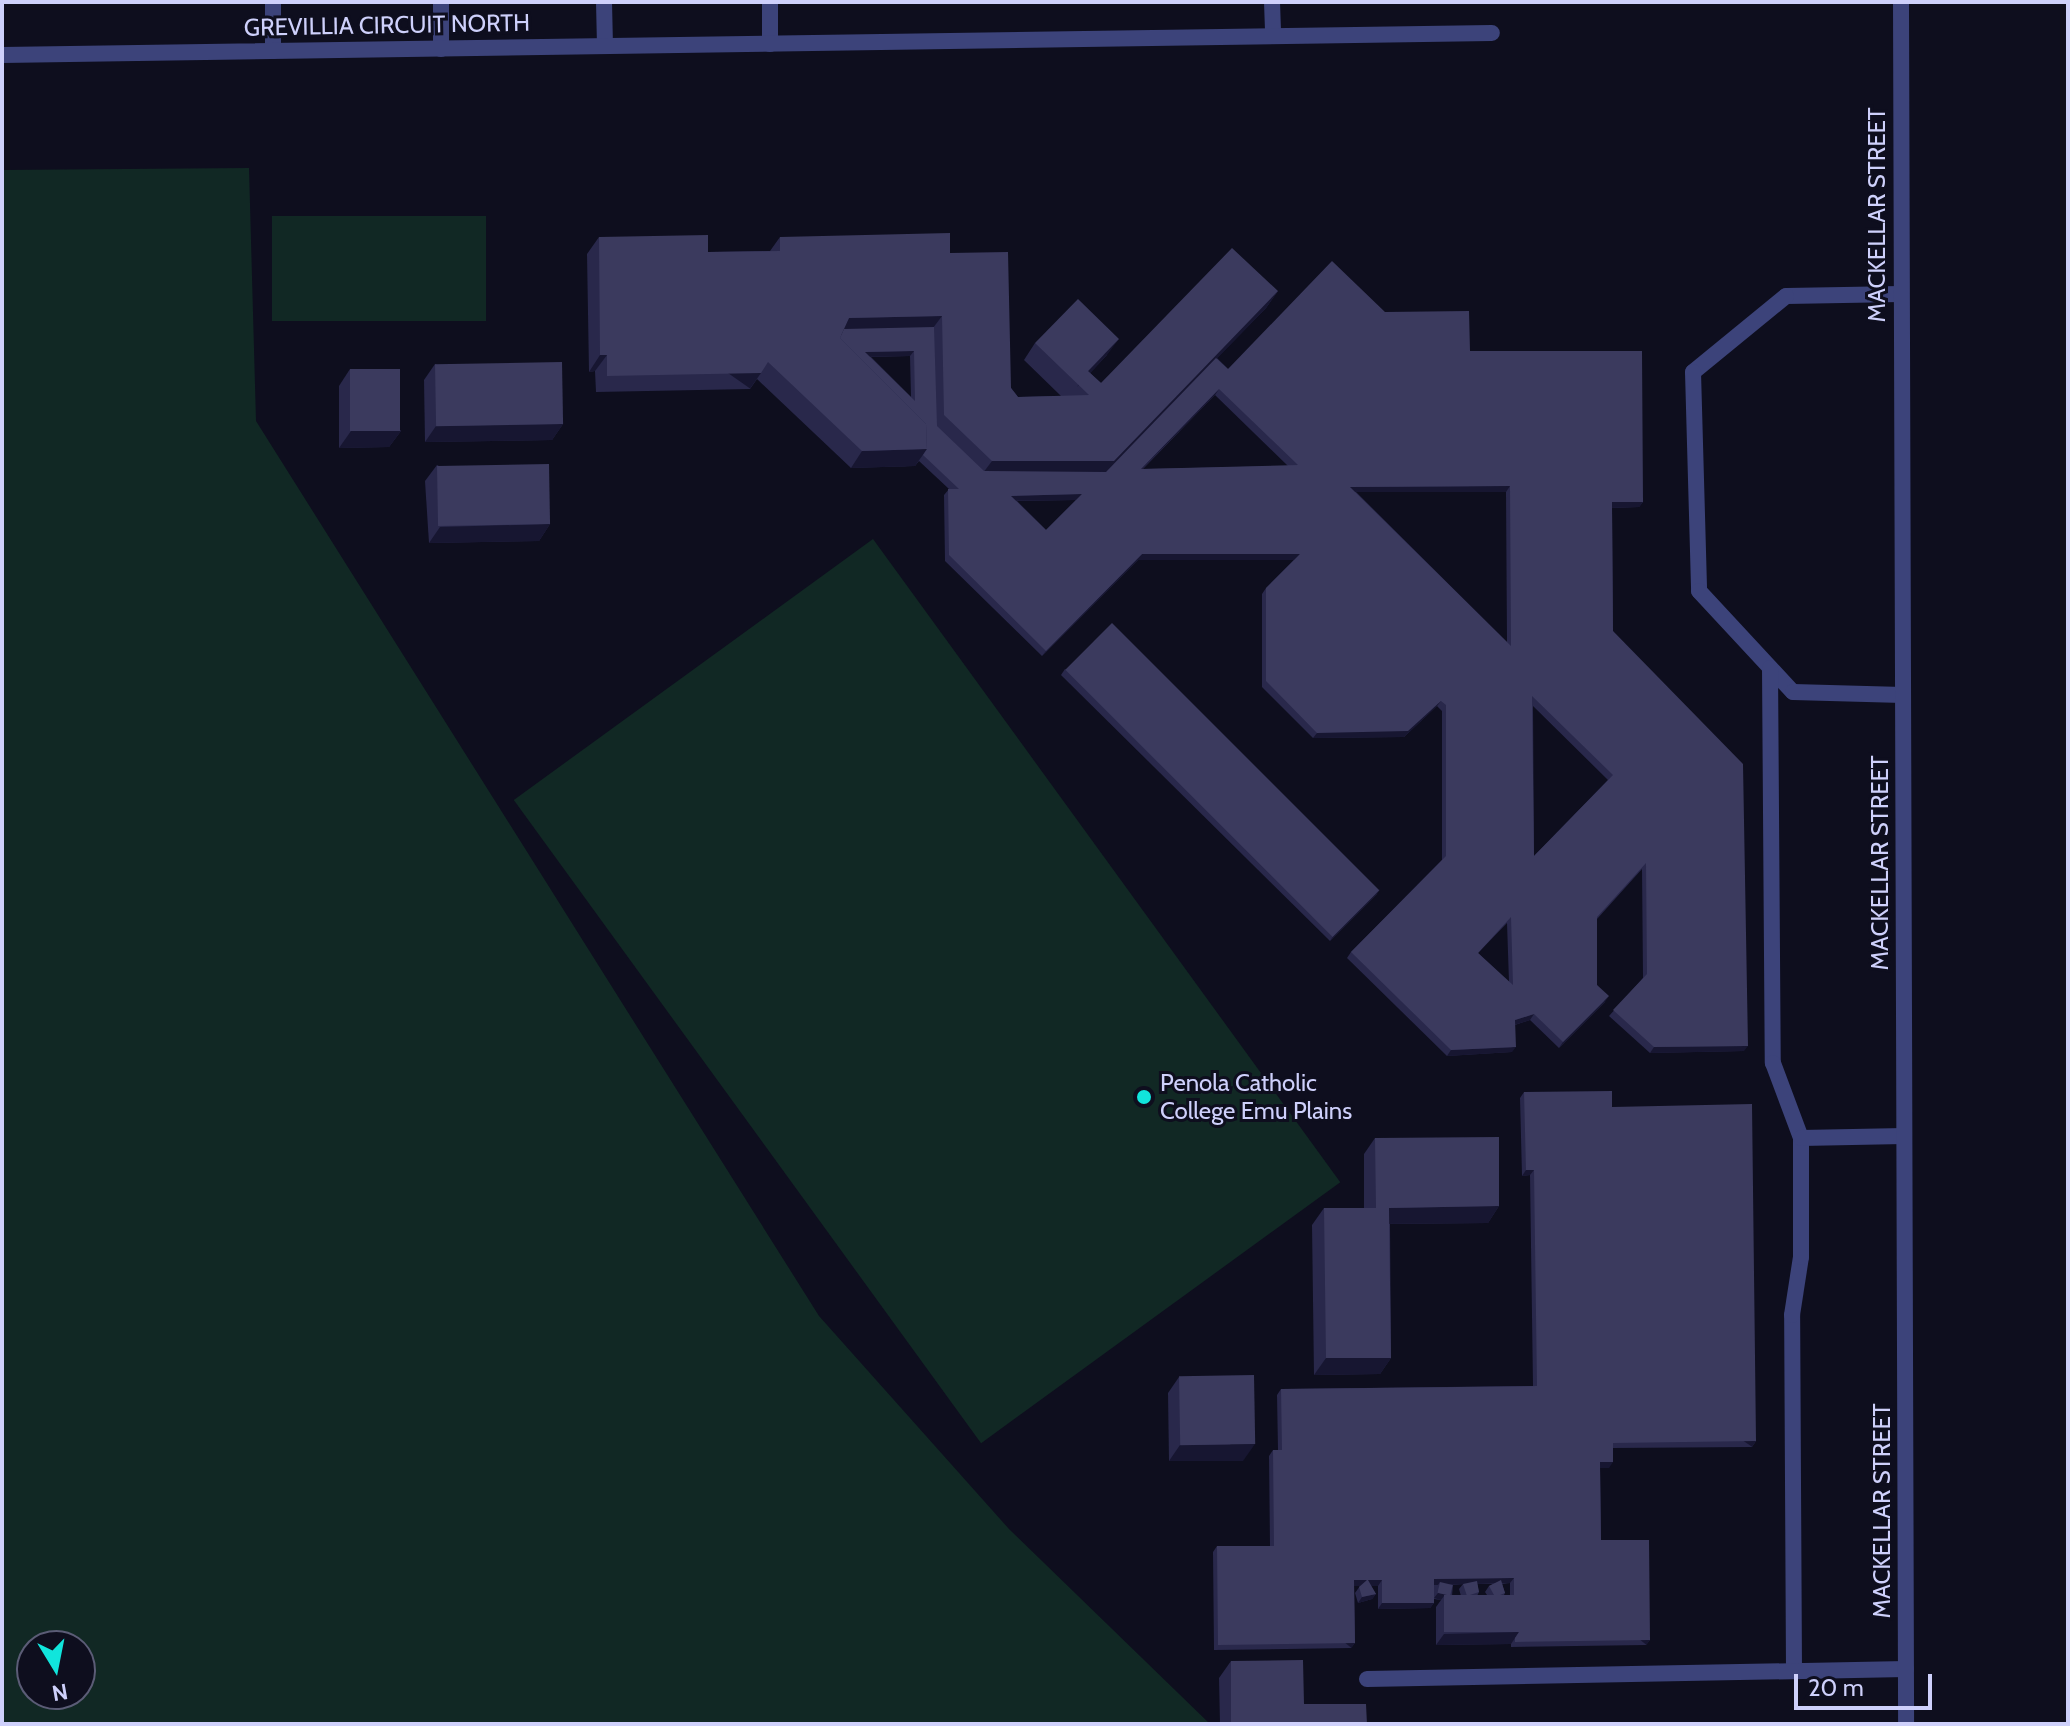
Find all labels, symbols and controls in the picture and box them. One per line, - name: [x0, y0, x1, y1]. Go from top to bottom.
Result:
- street label: GREVILLIA CIRCUIT NORTH: [244, 8, 530, 42]
- street label: MACKELLAR STREET: [1863, 107, 1891, 323]
- street label: MACKELLAR STREET: [1866, 755, 1894, 971]
- place label: Penola Catholic College Emu Plains: [1160, 1069, 1352, 1125]
- marker: Penola Catholic College Emu Plains: [1135, 1088, 1153, 1106]
- street label: MACKELLAR STREET: [1868, 1403, 1896, 1619]
- north arrow: [16, 1630, 96, 1710]
- scale bar: [1798, 1658, 1936, 1708]
- text: 20 m: [1808, 1673, 1864, 1702]
- text: N: [50, 1678, 70, 1707]

